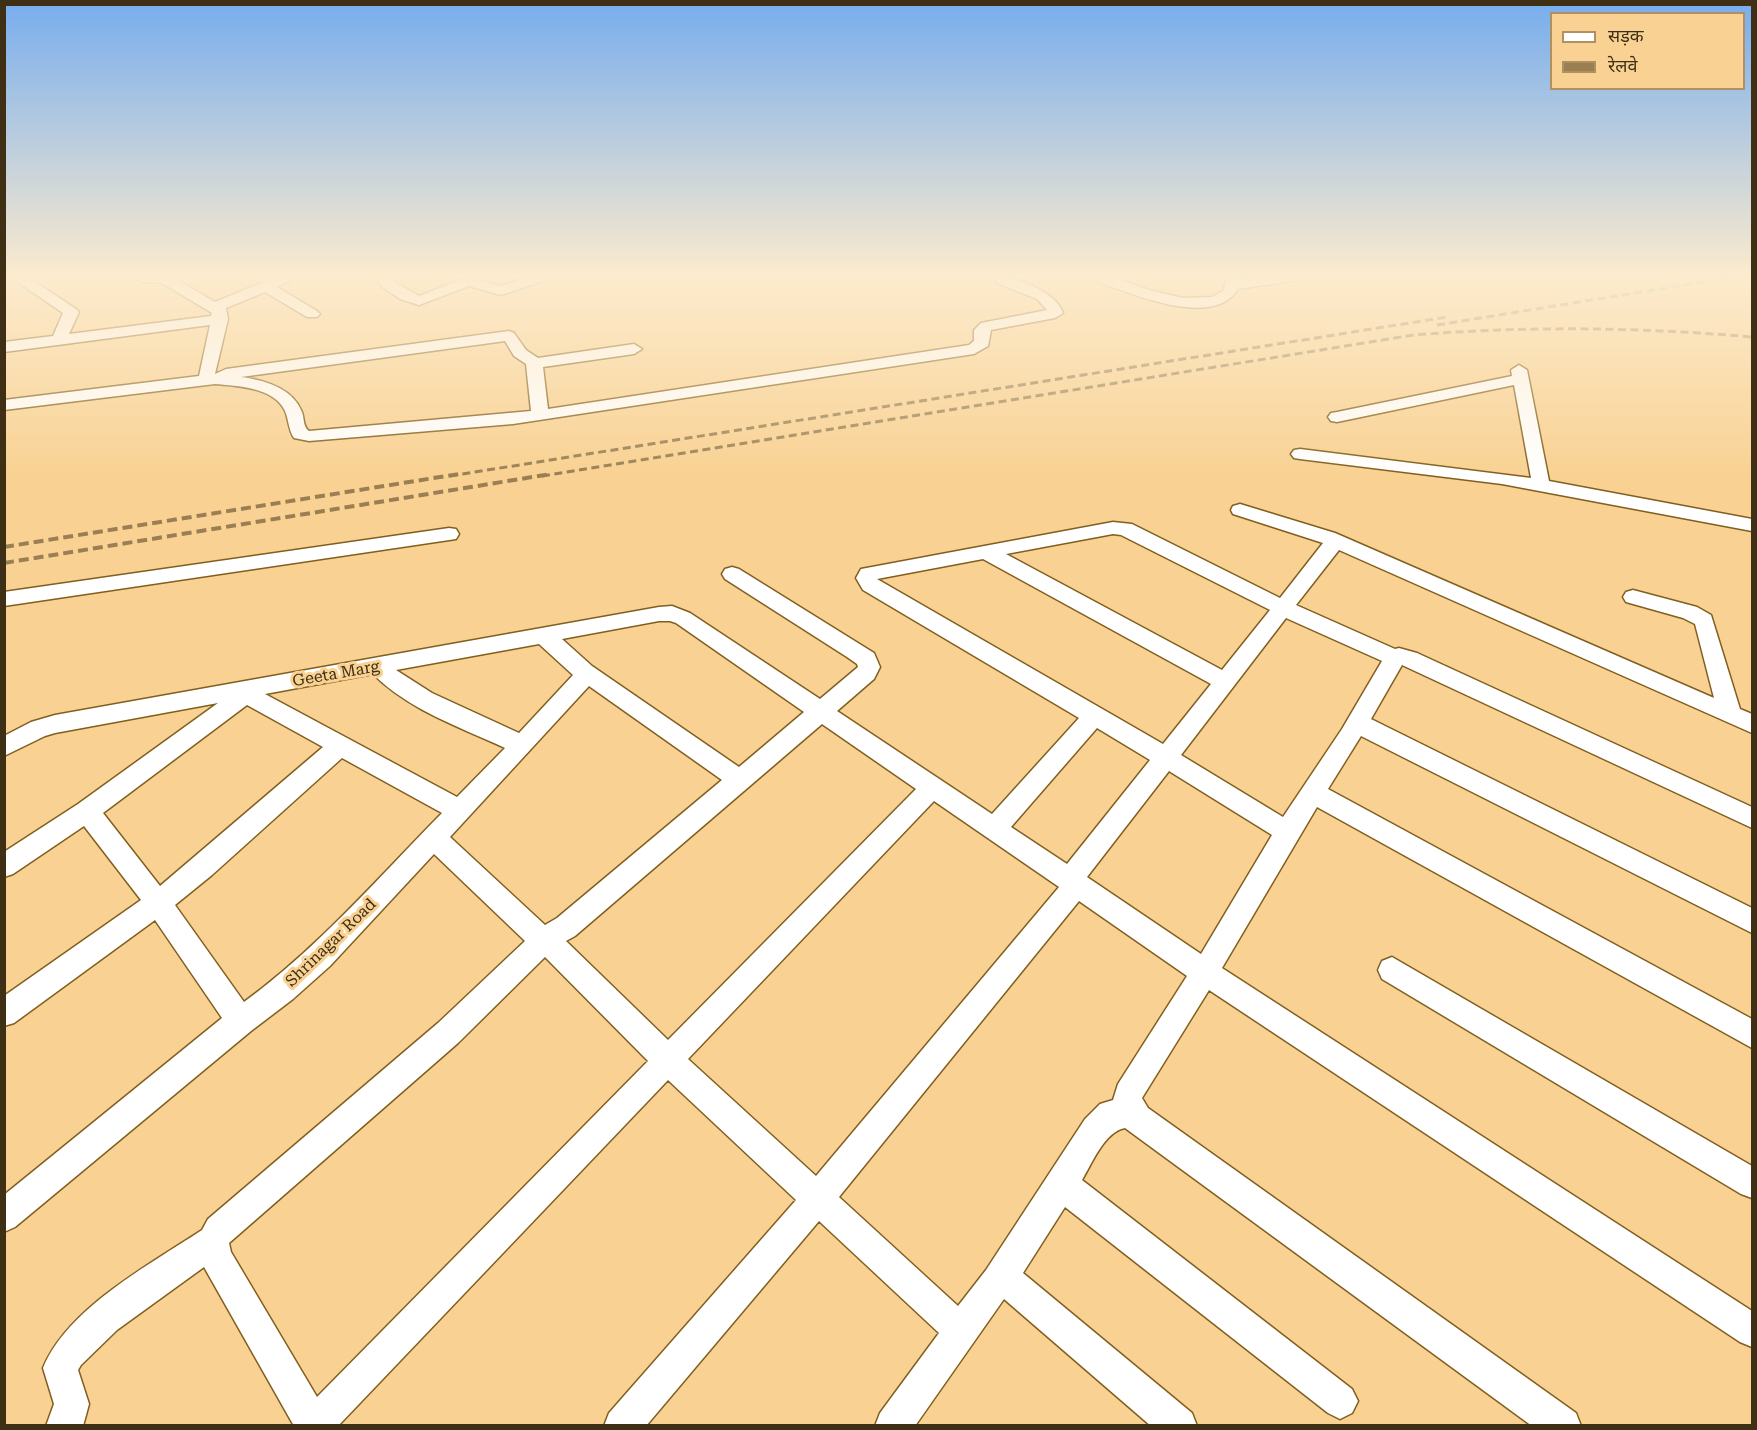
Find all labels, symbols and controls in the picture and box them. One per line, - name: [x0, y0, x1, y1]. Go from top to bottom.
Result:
- legend: [1550, 12, 1745, 90]
- text: सड़क: [1608, 25, 1644, 46]
- text: रेलवे: [1608, 55, 1638, 76]
- street label: Geeta Marg: [291, 657, 381, 691]
- street label: Shrinagar Road: [282, 895, 380, 991]

